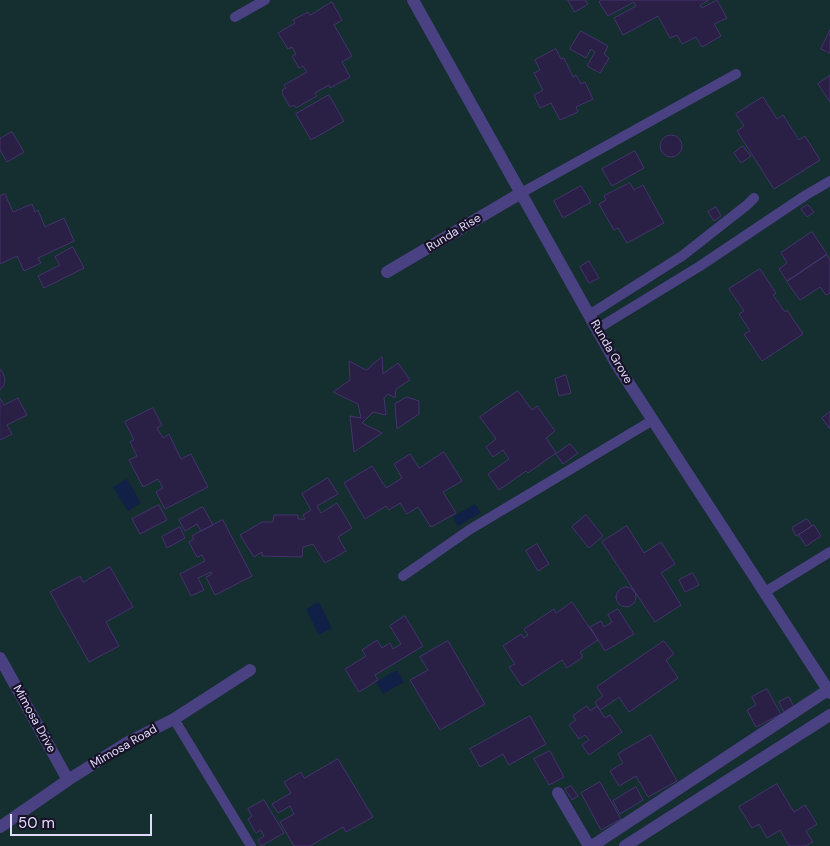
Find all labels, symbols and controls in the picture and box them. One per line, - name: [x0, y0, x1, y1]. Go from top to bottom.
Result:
- street label: Runda Rise: [424, 211, 484, 255]
- street label: Runda Grove: [587, 318, 635, 386]
- street label: Mimosa Drive: [10, 683, 58, 755]
- street label: Mimosa Road: [88, 722, 160, 772]
- scale bar: [12, 804, 155, 836]
- text: 50 m: [18, 813, 55, 833]

